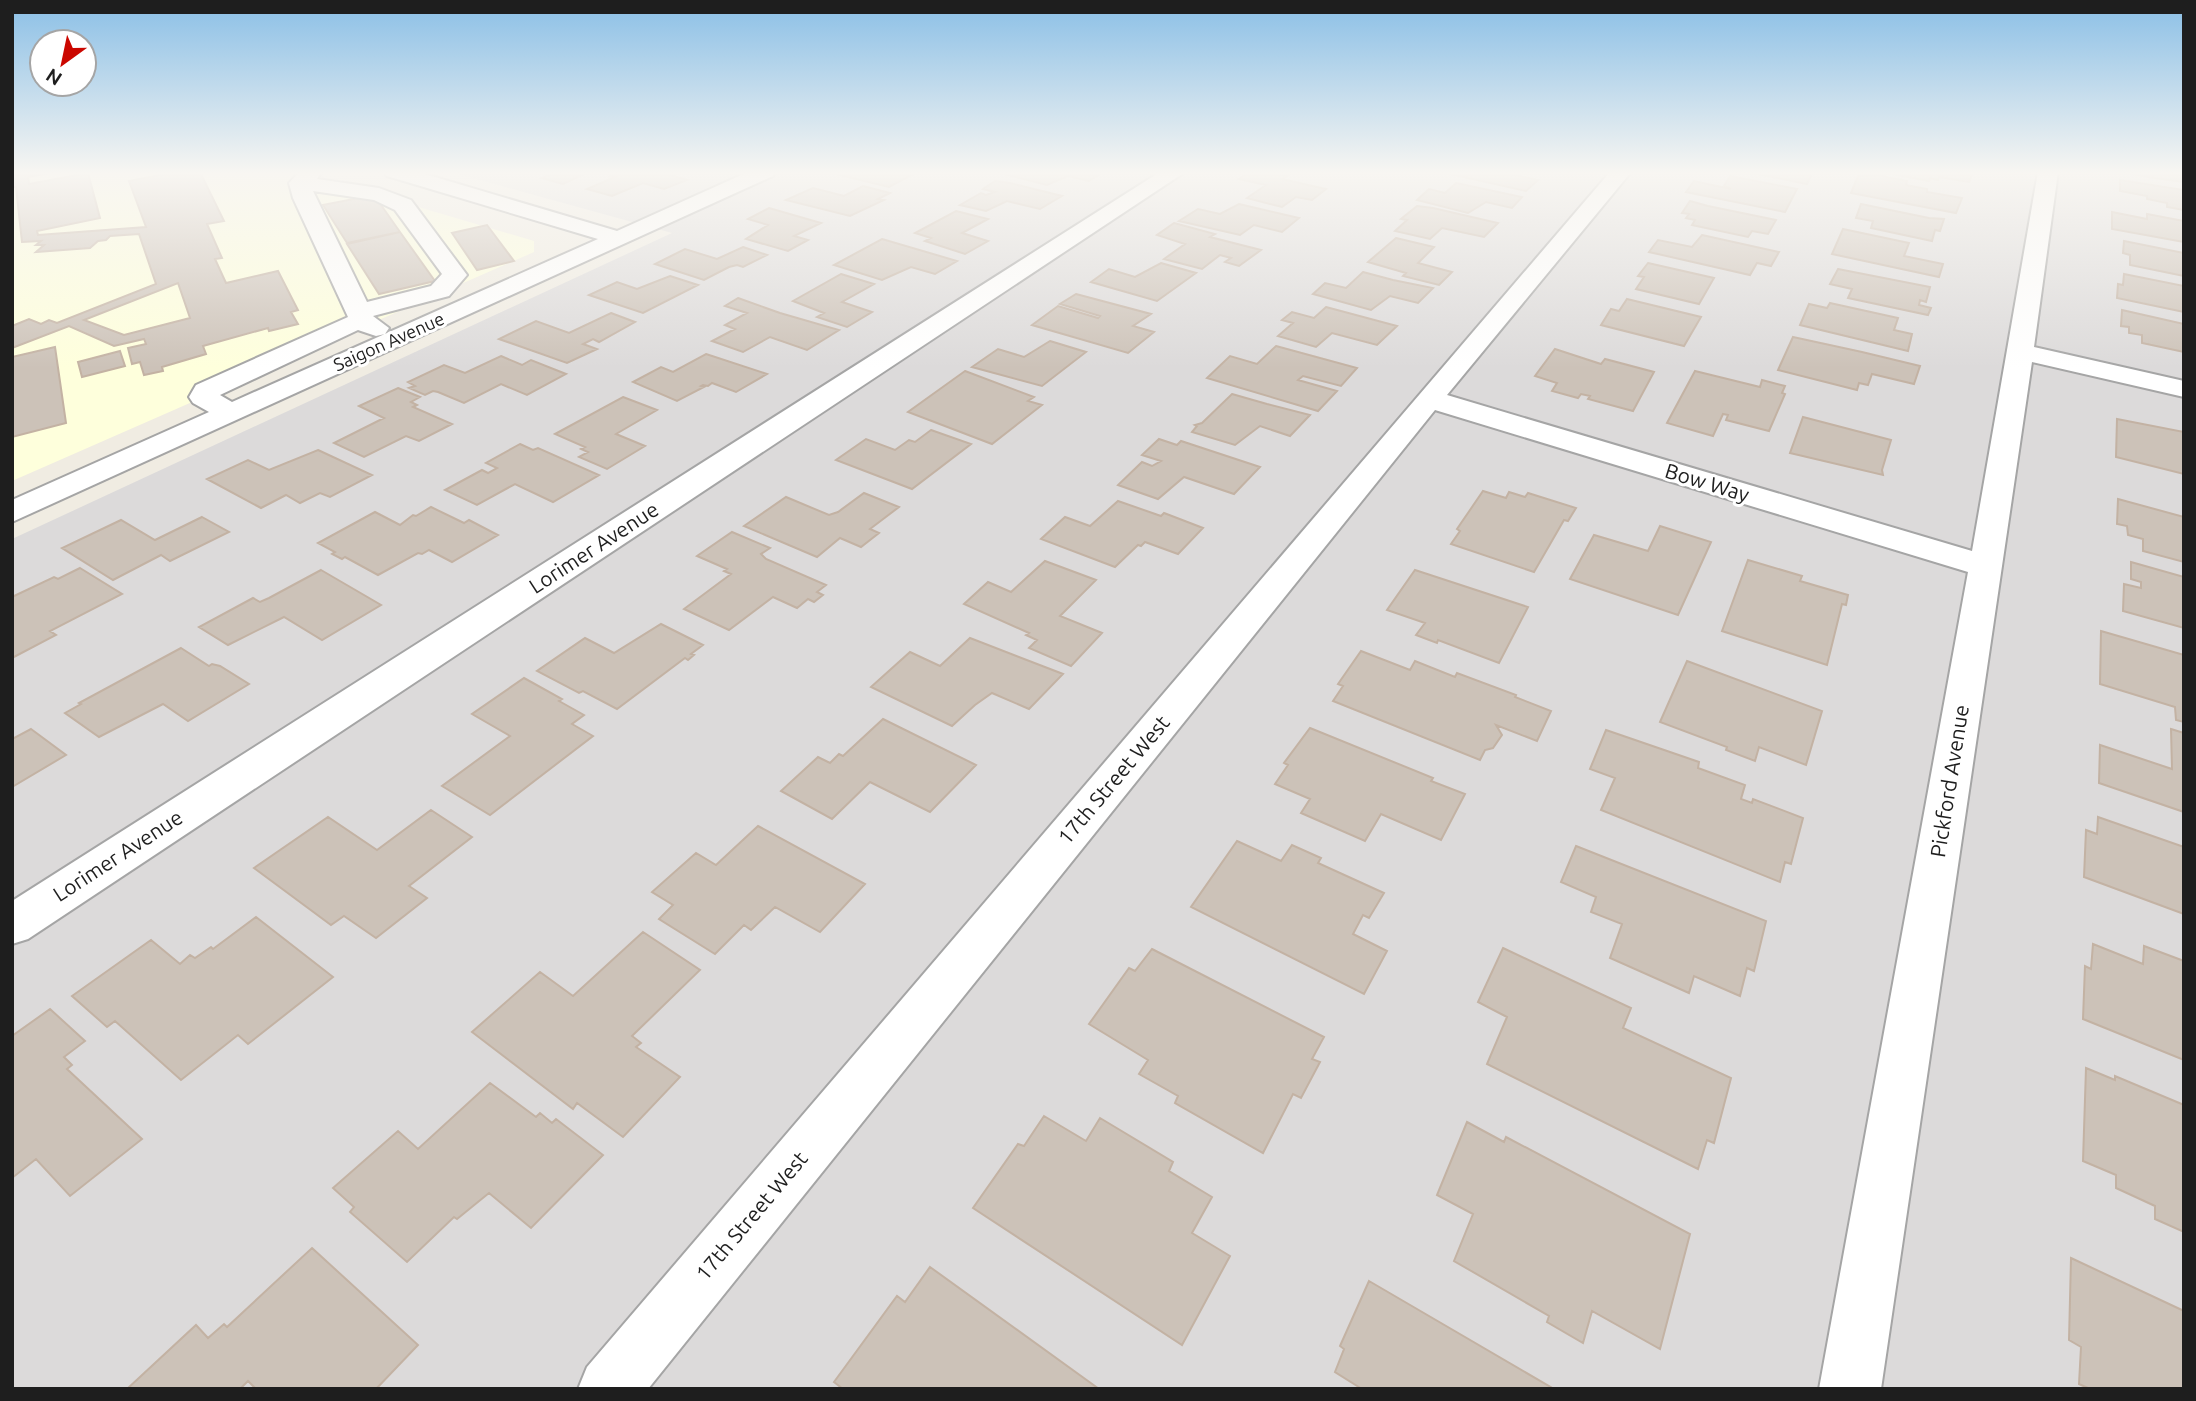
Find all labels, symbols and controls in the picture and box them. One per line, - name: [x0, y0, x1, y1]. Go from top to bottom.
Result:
- north arrow: [28, 28, 98, 98]
- text: N: [42, 64, 66, 90]
- street label: Saigon Avenue: [330, 308, 447, 374]
- street label: Bow Way: [1662, 458, 1752, 506]
- street label: Lorimer Avenue: [524, 496, 663, 598]
- street label: Pickford Avenue: [1925, 703, 1973, 859]
- street label: 17th Street West: [1053, 710, 1174, 848]
- street label: Lorimer Avenue: [48, 804, 187, 906]
- street label: 17th Street West: [691, 1146, 812, 1284]

